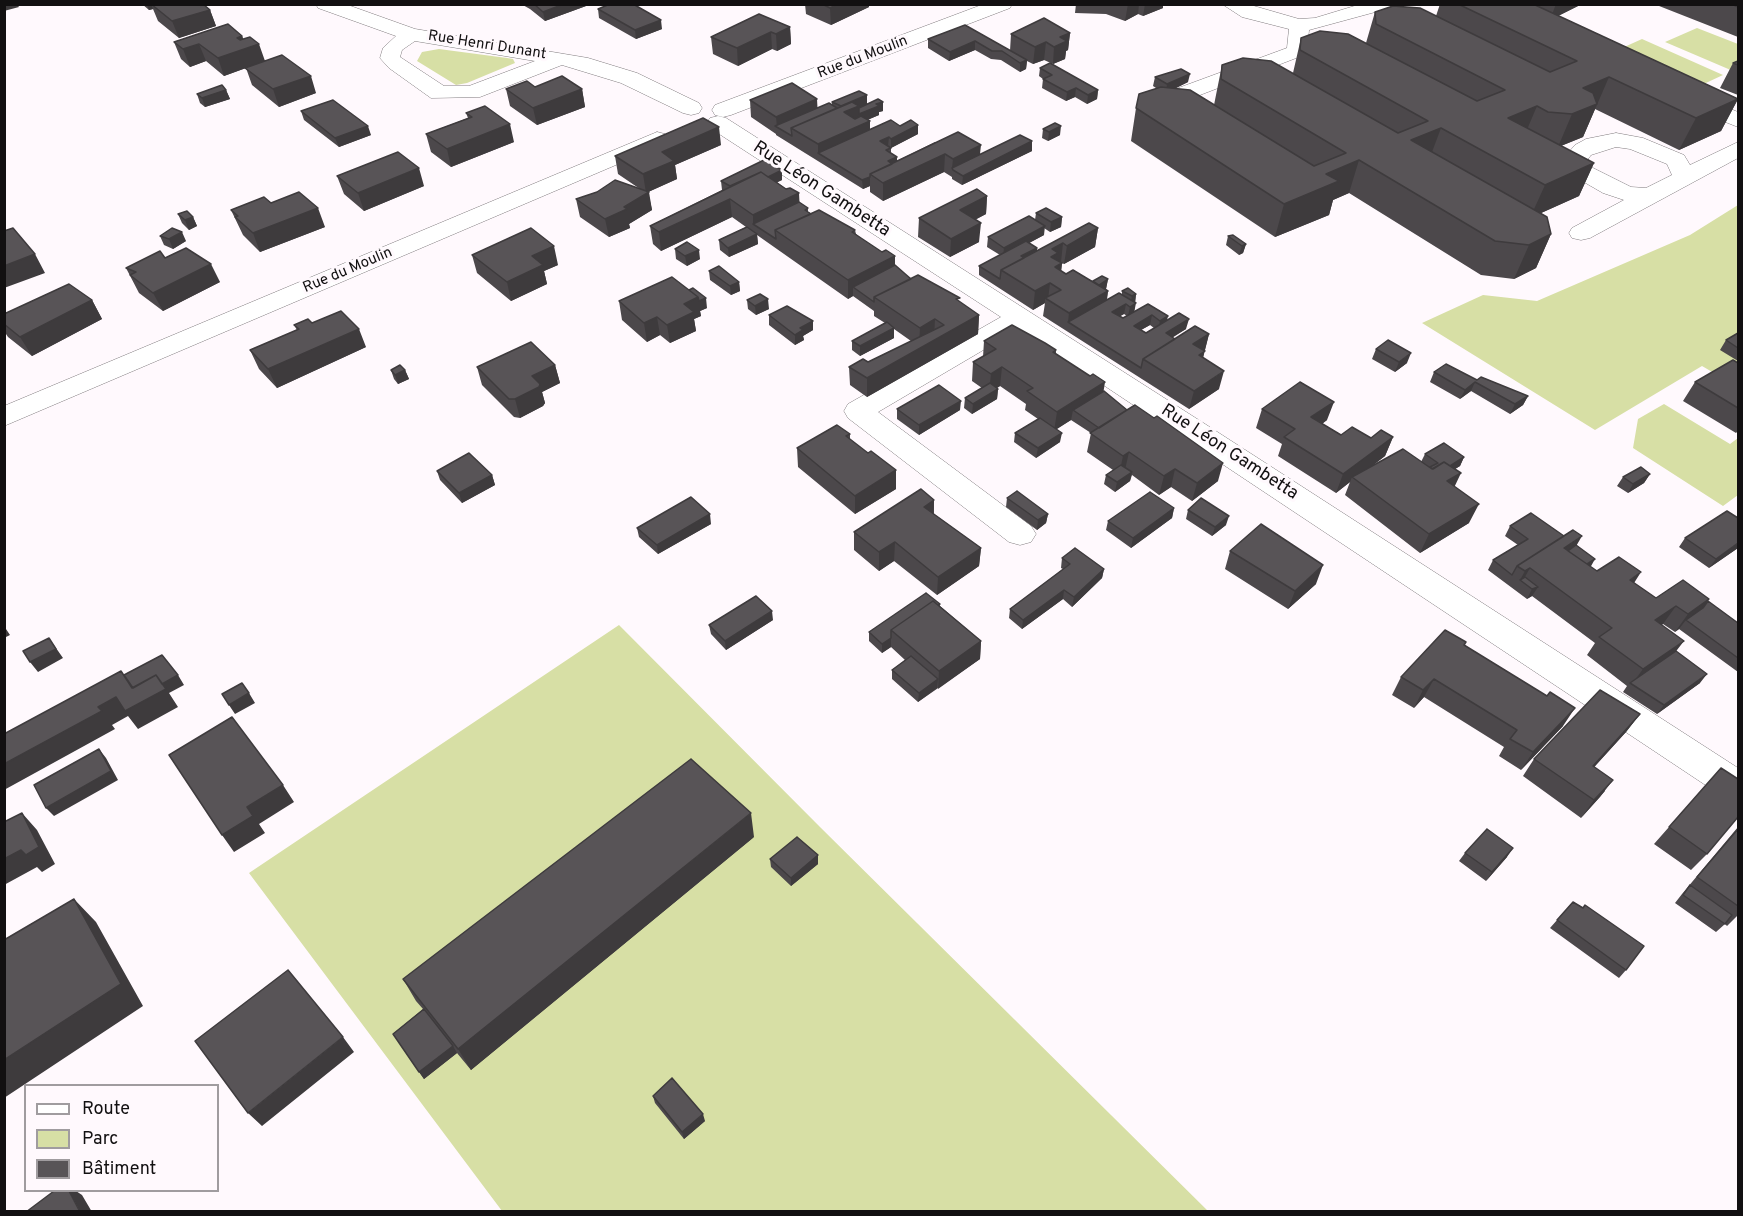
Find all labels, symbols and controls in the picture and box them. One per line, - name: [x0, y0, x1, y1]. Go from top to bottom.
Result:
- street label: Rue Henri Dunant: [427, 28, 547, 64]
- street label: Rue du Moulin: [815, 33, 911, 83]
- street label: Rue Léon Gambetta: [748, 137, 894, 243]
- street label: Rue du Moulin: [301, 244, 395, 298]
- street label: Rue Léon Gambetta: [1156, 400, 1302, 506]
- legend: [24, 1084, 219, 1192]
- text: Route: [82, 1098, 130, 1121]
- text: Parc: [82, 1128, 118, 1151]
- text: Bâtiment: [82, 1158, 156, 1181]

